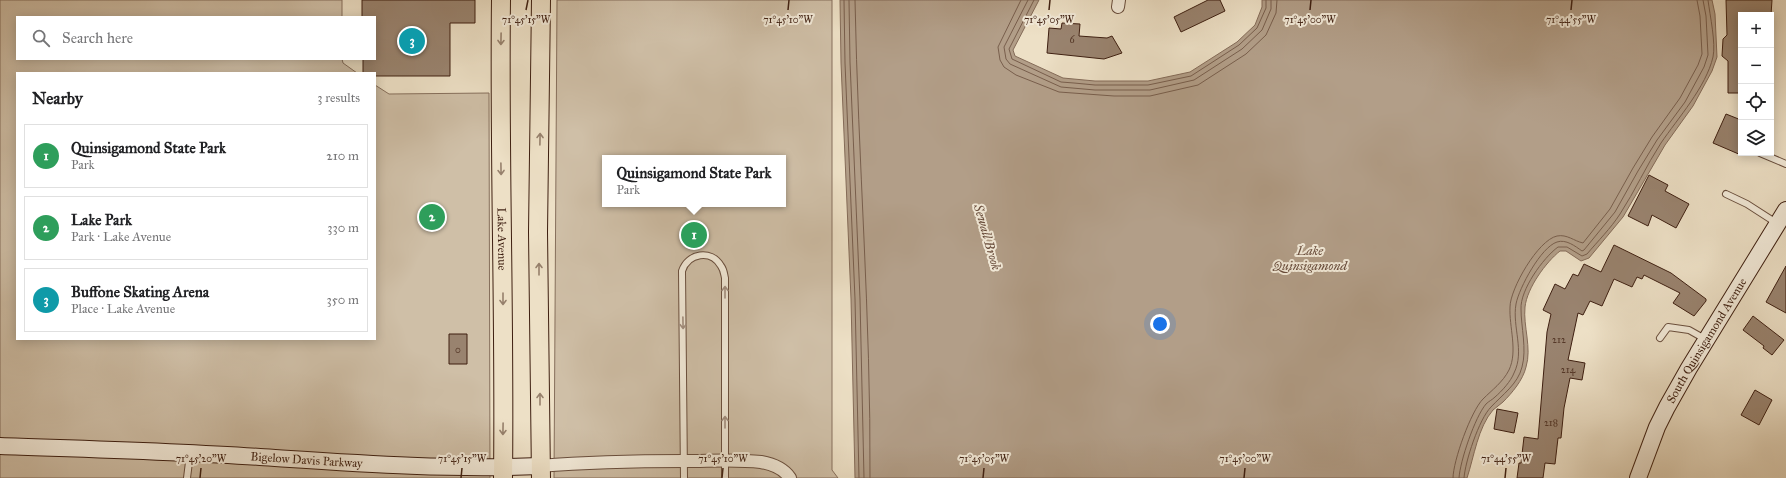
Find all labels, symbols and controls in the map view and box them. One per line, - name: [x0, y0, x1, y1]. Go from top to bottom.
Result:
- map controls: [1738, 12, 1774, 156]
- button: +: [1738, 12, 1774, 48]
- text: 71°45'15"W: [502, 14, 551, 26]
- text: 71°45'10"W: [763, 14, 813, 26]
- text: 71°45'05"W: [1024, 14, 1075, 26]
- text: 71°45'00"W: [1284, 14, 1336, 26]
- text: 71°44'55"W: [1546, 14, 1596, 26]
- search box: [16, 16, 376, 60]
- pin: 3: [399, 26, 425, 56]
- icon: search: [30, 27, 52, 49]
- text: Search here: [62, 29, 133, 47]
- one-way arrow: [497, 32, 505, 45]
- house number: 6: [1069, 34, 1075, 46]
- button: −: [1738, 48, 1774, 84]
- button: locate: [1738, 84, 1774, 120]
- text: Nearby: [32, 88, 83, 109]
- text: 3 results: [317, 90, 360, 106]
- button: layers: [1738, 120, 1774, 156]
- one-way arrow: [536, 133, 544, 146]
- text: Quinsigamond State Park: [71, 139, 226, 157]
- text: 1: [43, 148, 49, 164]
- text: 210 m: [326, 148, 359, 164]
- popup: [602, 155, 786, 207]
- text: Park: [71, 157, 95, 173]
- one-way arrow: [497, 162, 505, 175]
- text: Quinsigamond State Park: [616, 164, 772, 182]
- text: Park: [616, 182, 640, 198]
- pin: 2: [419, 202, 445, 232]
- water label: Sewall Brook: [970, 202, 1004, 272]
- street label: Lake Avenue: [495, 207, 509, 271]
- text: Lake Park: [71, 211, 132, 229]
- text: 2: [43, 220, 49, 236]
- text: 330 m: [327, 220, 359, 236]
- pin: 1: [681, 220, 707, 250]
- text: Park · Lake Avenue: [71, 229, 171, 245]
- water label: Lake Quinsigamond: [1272, 243, 1348, 274]
- one-way arrow: [535, 263, 542, 276]
- street label: South Quinsigamond Avenue: [1664, 276, 1749, 406]
- text: Buffone Skating Arena: [71, 283, 209, 301]
- one-way arrow: [721, 286, 729, 299]
- text: 3: [43, 292, 49, 308]
- text: 350 m: [326, 292, 359, 308]
- one-way arrow: [499, 292, 507, 305]
- text: Place · Lake Avenue: [71, 301, 175, 317]
- your location: [1150, 314, 1170, 334]
- one-way arrow: [679, 316, 687, 329]
- house number: 212: [1552, 334, 1566, 346]
- house number: 0: [455, 344, 461, 356]
- house number: 214: [1561, 364, 1576, 376]
- one-way arrow: [536, 393, 544, 406]
- one-way arrow: [721, 416, 729, 429]
- house number: 218: [1544, 417, 1558, 429]
- one-way arrow: [500, 422, 507, 435]
- street label: Bigelow Davis Parkway: [250, 449, 363, 470]
- text: 71°45'20"W: [176, 453, 227, 465]
- text: 71°45'15"W: [438, 453, 487, 465]
- text: 71°45'10"W: [698, 453, 748, 465]
- text: 71°45'05"W: [959, 453, 1010, 465]
- text: 71°45'00"W: [1219, 453, 1271, 465]
- text: 71°44'55"W: [1481, 453, 1531, 465]

